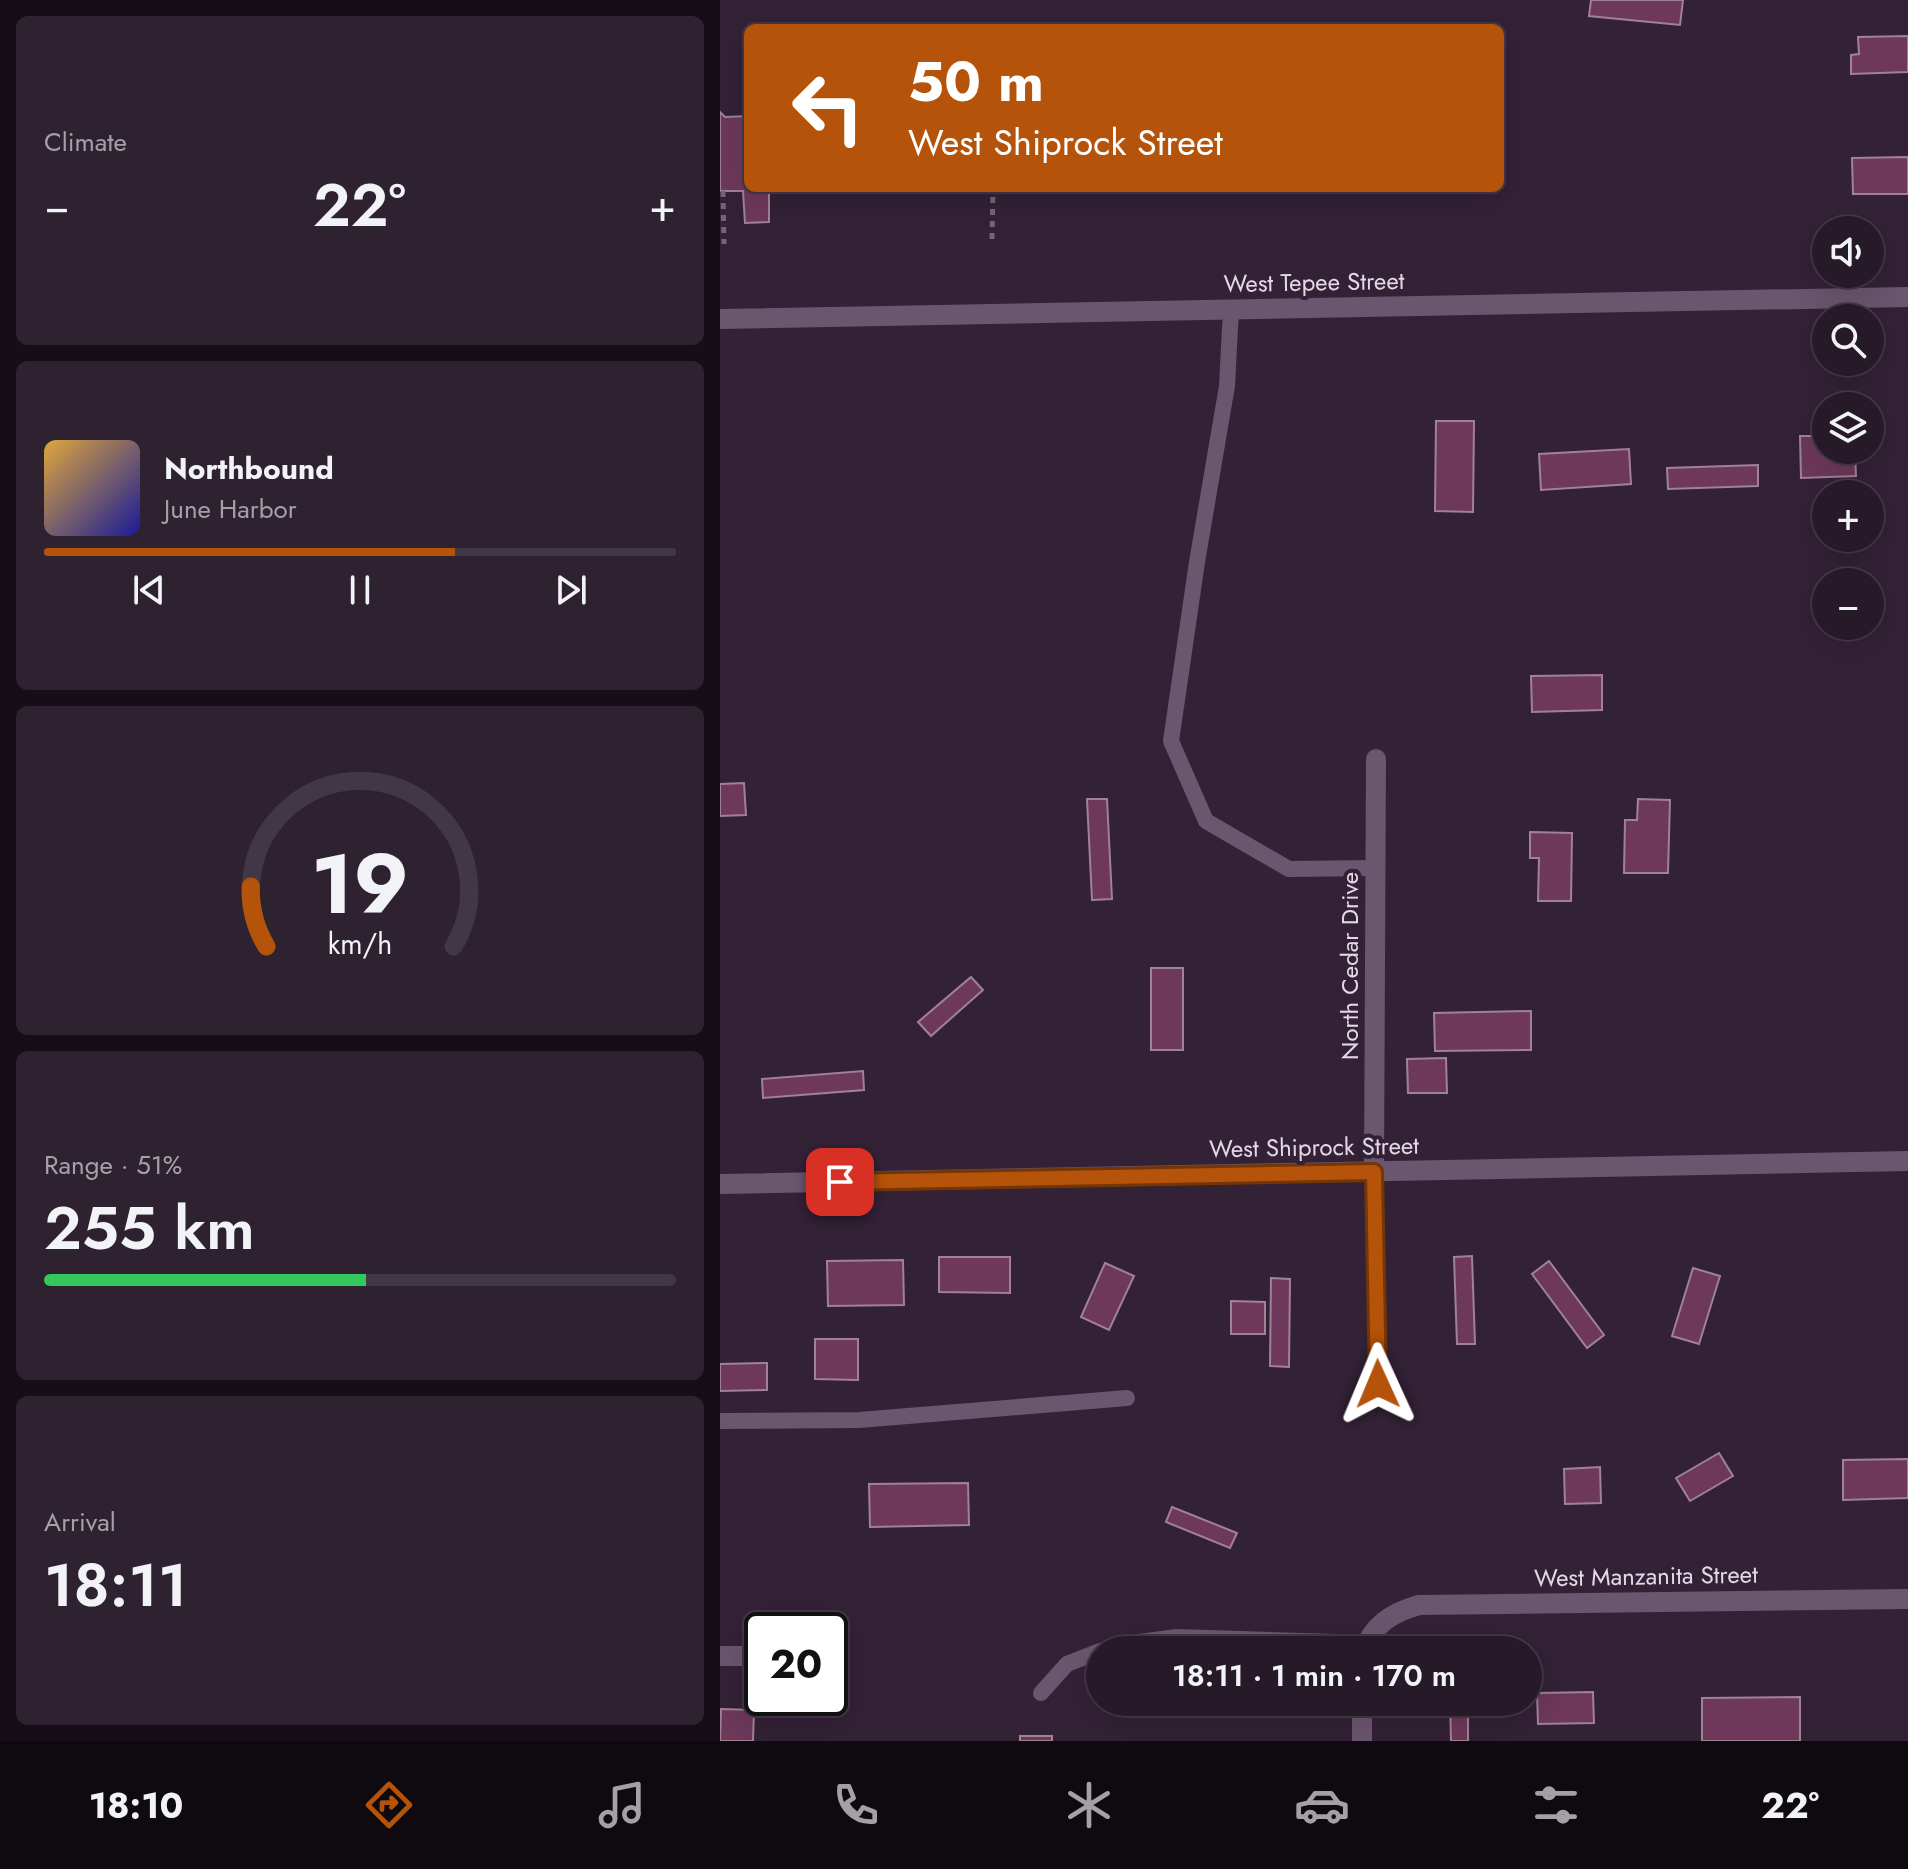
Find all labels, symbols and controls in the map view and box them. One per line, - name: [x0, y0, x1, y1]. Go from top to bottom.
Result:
- text: 50 m: [908, 41, 1044, 122]
- icon: left: [776, 56, 880, 160]
- text: West Shiprock Street: [908, 116, 1223, 168]
- text: Climate: [44, 123, 127, 161]
- text: 22°: [313, 162, 406, 249]
- text: −: [44, 174, 70, 238]
- text: +: [649, 174, 676, 238]
- map controls: [1812, 216, 1884, 640]
- button: sound: [1812, 216, 1884, 288]
- street label: West Tepee Street: [1223, 263, 1405, 301]
- button: search: [1812, 304, 1884, 376]
- button: layers: [1812, 392, 1884, 464]
- text: Northbound: [164, 447, 334, 490]
- button: +: [1812, 480, 1884, 552]
- text: June Harbor: [164, 490, 297, 528]
- icon: previous: [127, 568, 171, 612]
- icon: pause: [338, 568, 382, 612]
- icon: next: [549, 568, 593, 612]
- button: −: [1812, 568, 1884, 640]
- text: 19: [311, 823, 409, 943]
- street label: North Cedar Drive: [1332, 872, 1367, 1060]
- text: km/h: [328, 923, 392, 965]
- street label: West Shiprock Street: [1209, 1128, 1420, 1166]
- text: Range · 51%: [44, 1146, 182, 1184]
- pin: [806, 1148, 874, 1216]
- icon: arrive: [818, 1160, 862, 1204]
- text: 255 km: [44, 1185, 255, 1272]
- position arrow: [1336, 1342, 1420, 1426]
- text: Arrival: [44, 1503, 116, 1541]
- text: 18:11: [44, 1542, 187, 1629]
- street label: West Manzanita Street: [1534, 1557, 1758, 1595]
- speed limit sign: 20: [744, 1612, 848, 1716]
- text: 18:11 · 1 min · 170 m: [1172, 1654, 1456, 1697]
- icon: directions: [361, 1777, 417, 1833]
- icon: music: [594, 1777, 650, 1833]
- icon: phone: [828, 1777, 884, 1833]
- icon: climate: [1061, 1777, 1117, 1833]
- icon: car: [1294, 1777, 1350, 1833]
- icon: filters: [1528, 1777, 1584, 1833]
- text: 18:10: [89, 1779, 183, 1831]
- text: 22°: [1761, 1779, 1819, 1831]

